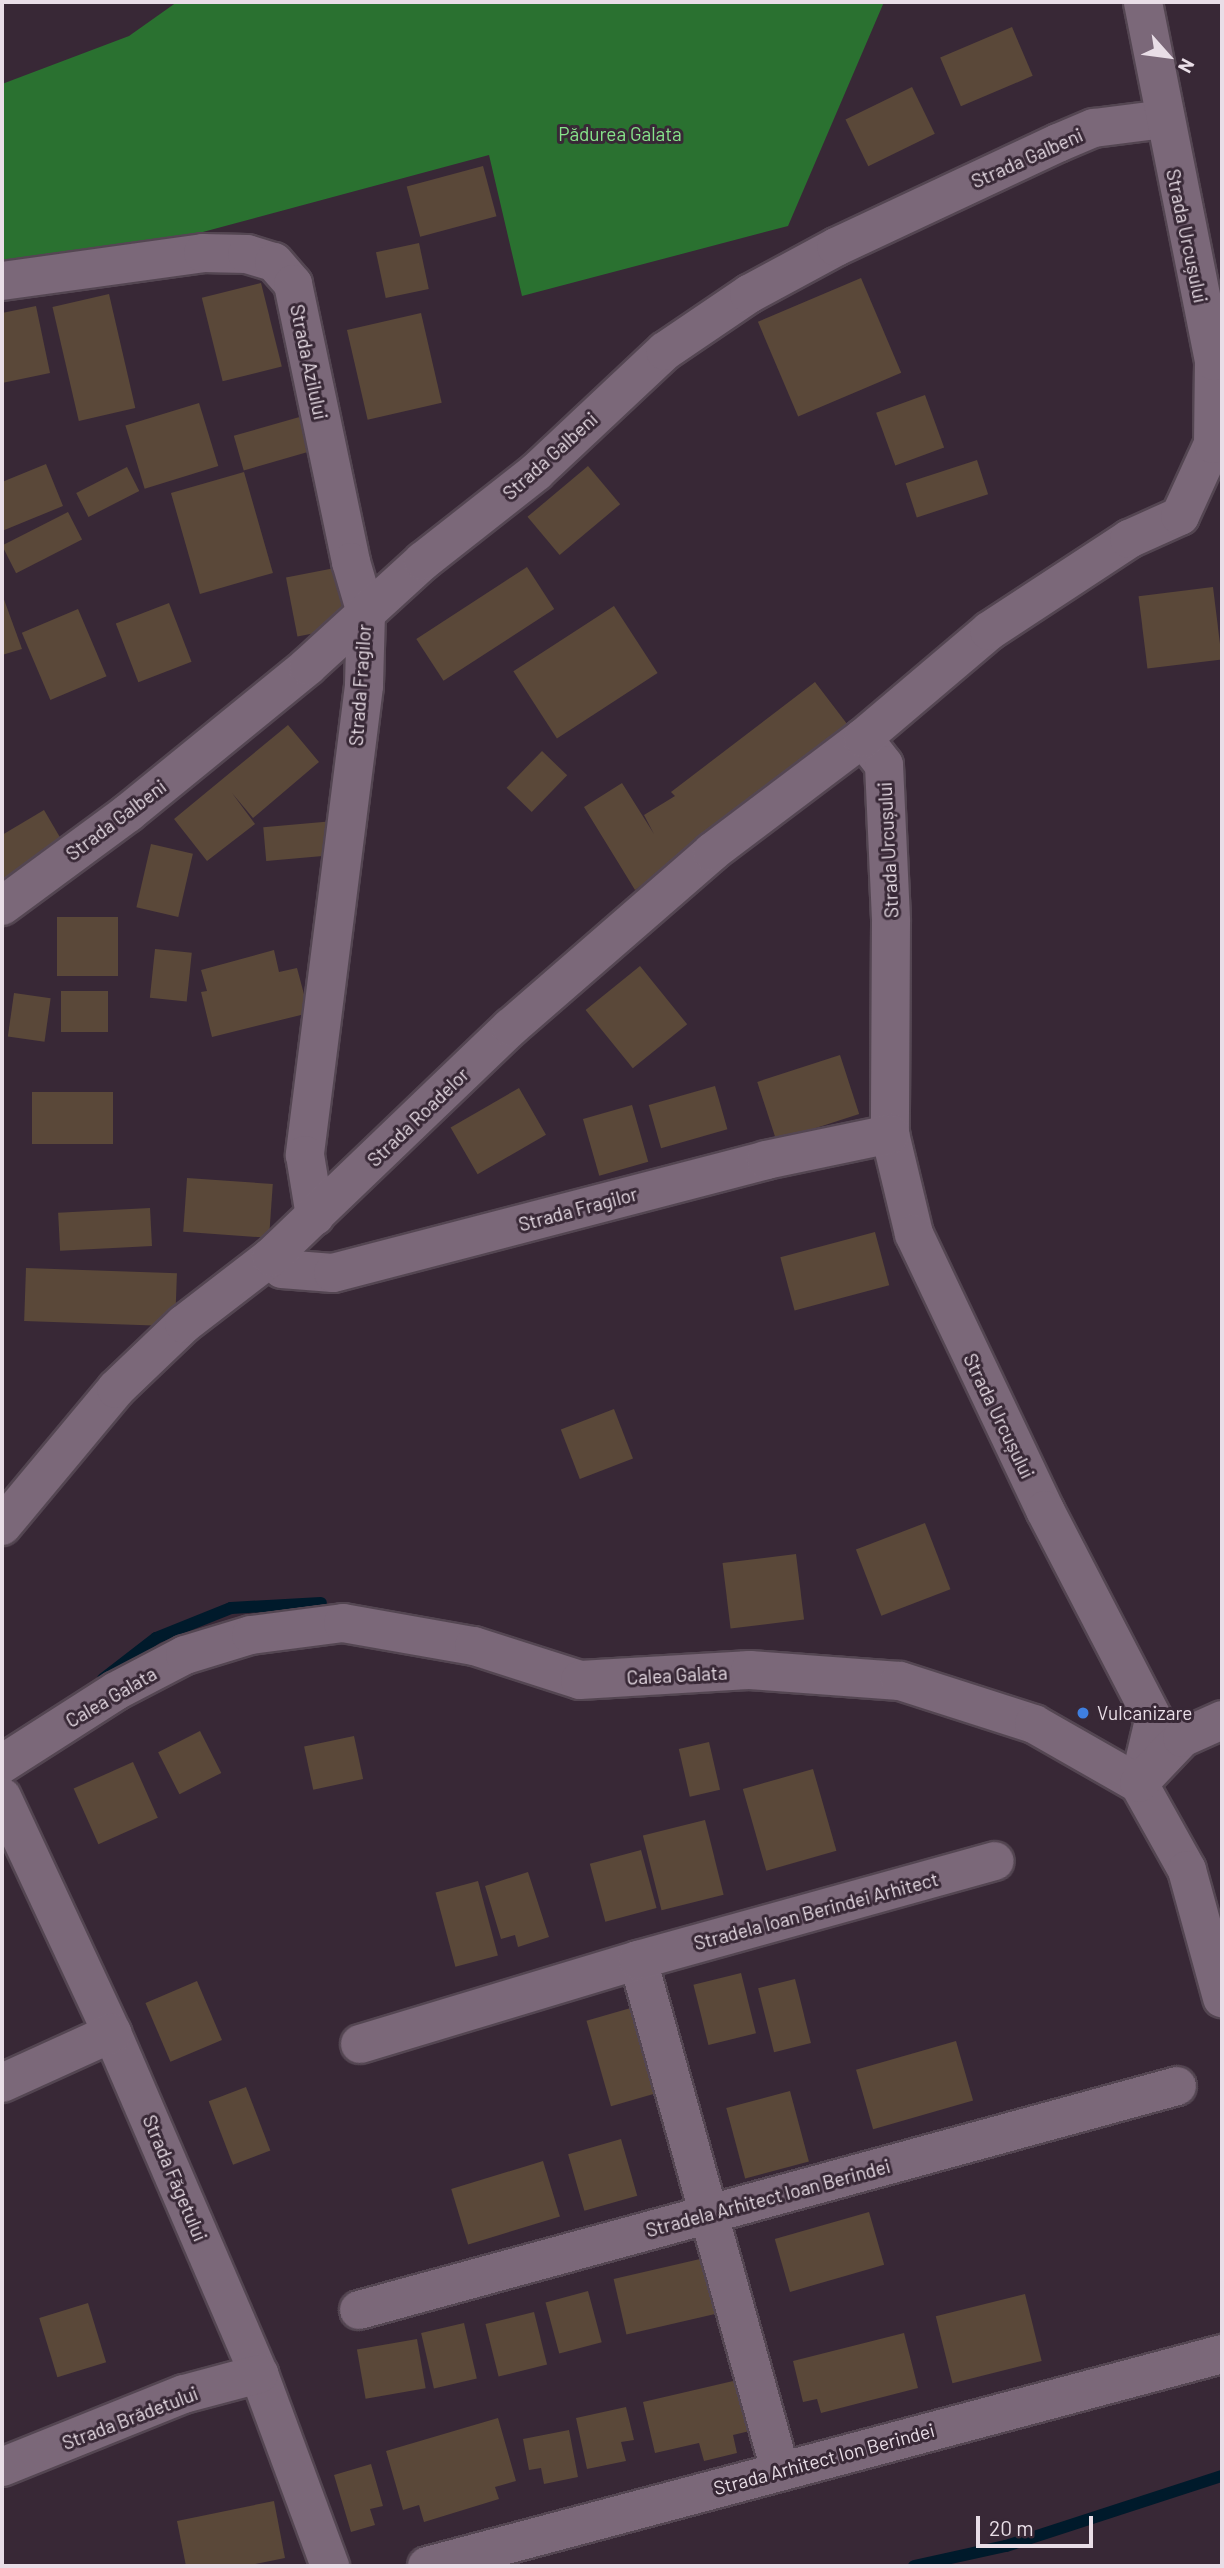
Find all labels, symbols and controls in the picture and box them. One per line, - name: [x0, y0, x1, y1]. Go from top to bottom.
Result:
- north arrow: [1133, 21, 1203, 91]
- text: N: [1174, 55, 1200, 77]
- park label: Pădurea Galata: [558, 123, 682, 145]
- street label: Strada Galbeni: [968, 123, 1086, 193]
- street label: Strada Urcușului: [1162, 167, 1212, 305]
- street label: Strada Azilului: [286, 302, 332, 422]
- street label: Strada Galbeni: [498, 408, 602, 504]
- street label: Strada Fragilor: [344, 623, 376, 747]
- street label: Strada Galbeni: [61, 775, 171, 865]
- street label: Strada Urcușului: [873, 781, 903, 919]
- street label: Strada Roadelor: [363, 1063, 473, 1171]
- street label: Strada Fragilor: [516, 1182, 640, 1236]
- street label: Strada Urcușului: [959, 1350, 1039, 1482]
- street label: Calea Galata: [626, 1661, 728, 1689]
- street label: Calea Galata: [62, 1662, 160, 1732]
- place label: Vulcanizare: [1097, 1702, 1192, 1724]
- marker: Vulcanizare: [1075, 1705, 1091, 1721]
- street label: Stradela Ioan Berindei Arhitect: [691, 1867, 941, 1955]
- street label: Strada Făgetului: [138, 2111, 212, 2245]
- street label: Stradela Arhitect Ioan Berindei: [643, 2154, 893, 2242]
- street label: Strada Brădetului: [59, 2382, 201, 2454]
- street label: Strada Arhitect Ion Berindei: [711, 2418, 937, 2500]
- scale bar: [979, 2502, 1096, 2546]
- text: 20 m: [989, 2515, 1034, 2540]

